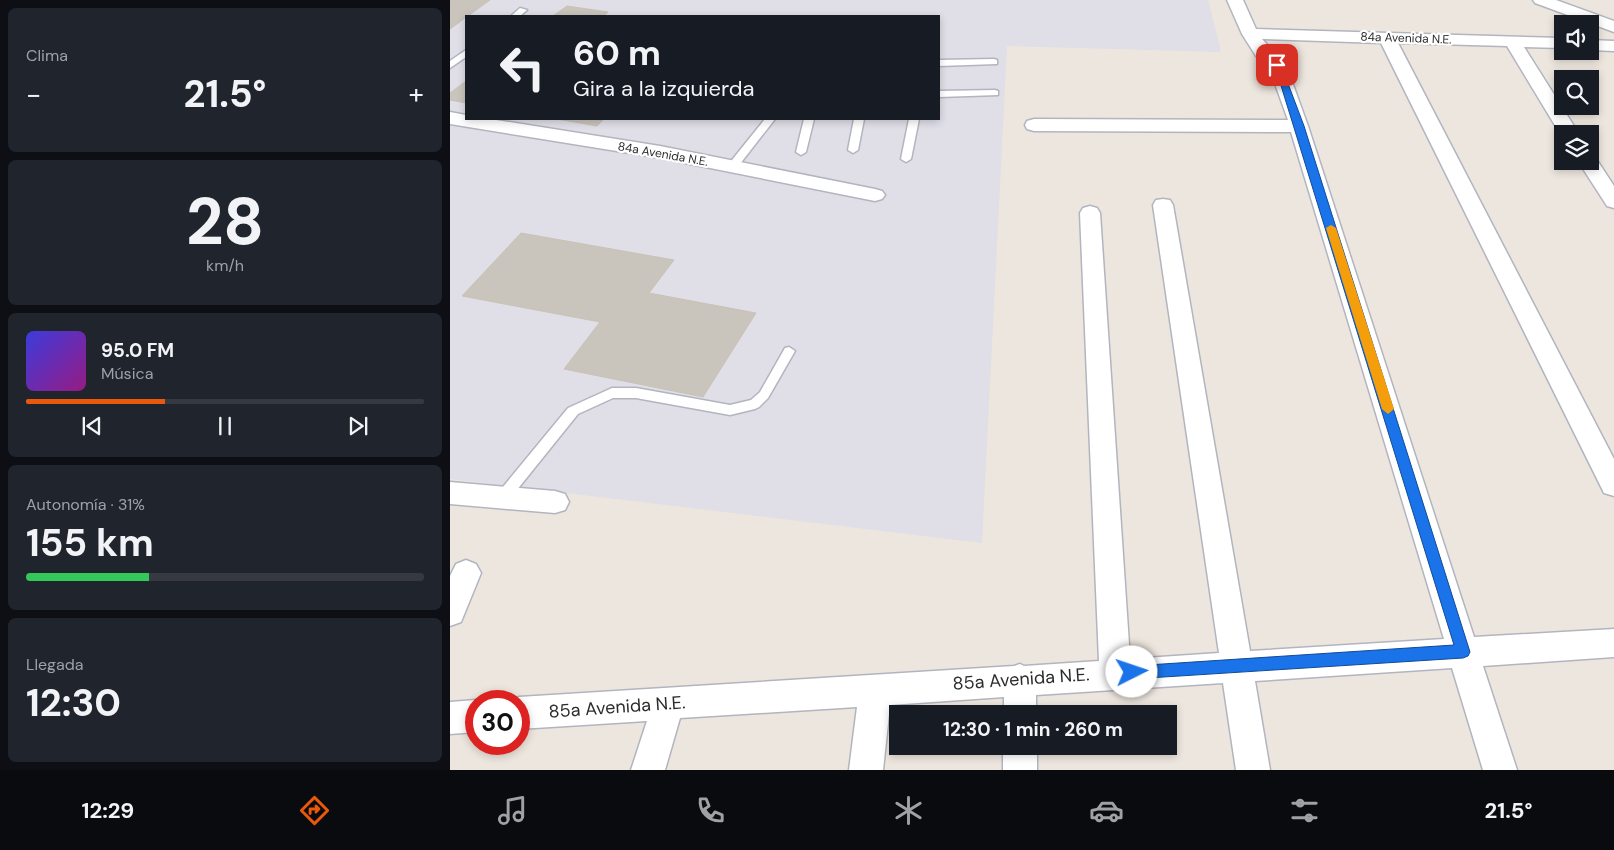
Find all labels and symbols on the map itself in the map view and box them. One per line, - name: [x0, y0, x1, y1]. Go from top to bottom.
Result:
- street label: 84a Avenida N.E.: [1360, 28, 1452, 48]
- pin: [1256, 44, 1298, 86]
- street label: 84a Avenida N.E.: [617, 138, 709, 170]
- position arrow: [1105, 645, 1157, 697]
- street label: 85a Avenida N.E.: [952, 662, 1090, 696]
- speed limit sign: 30: [465, 690, 530, 755]
- street label: 85a Avenida N.E.: [548, 690, 686, 724]

